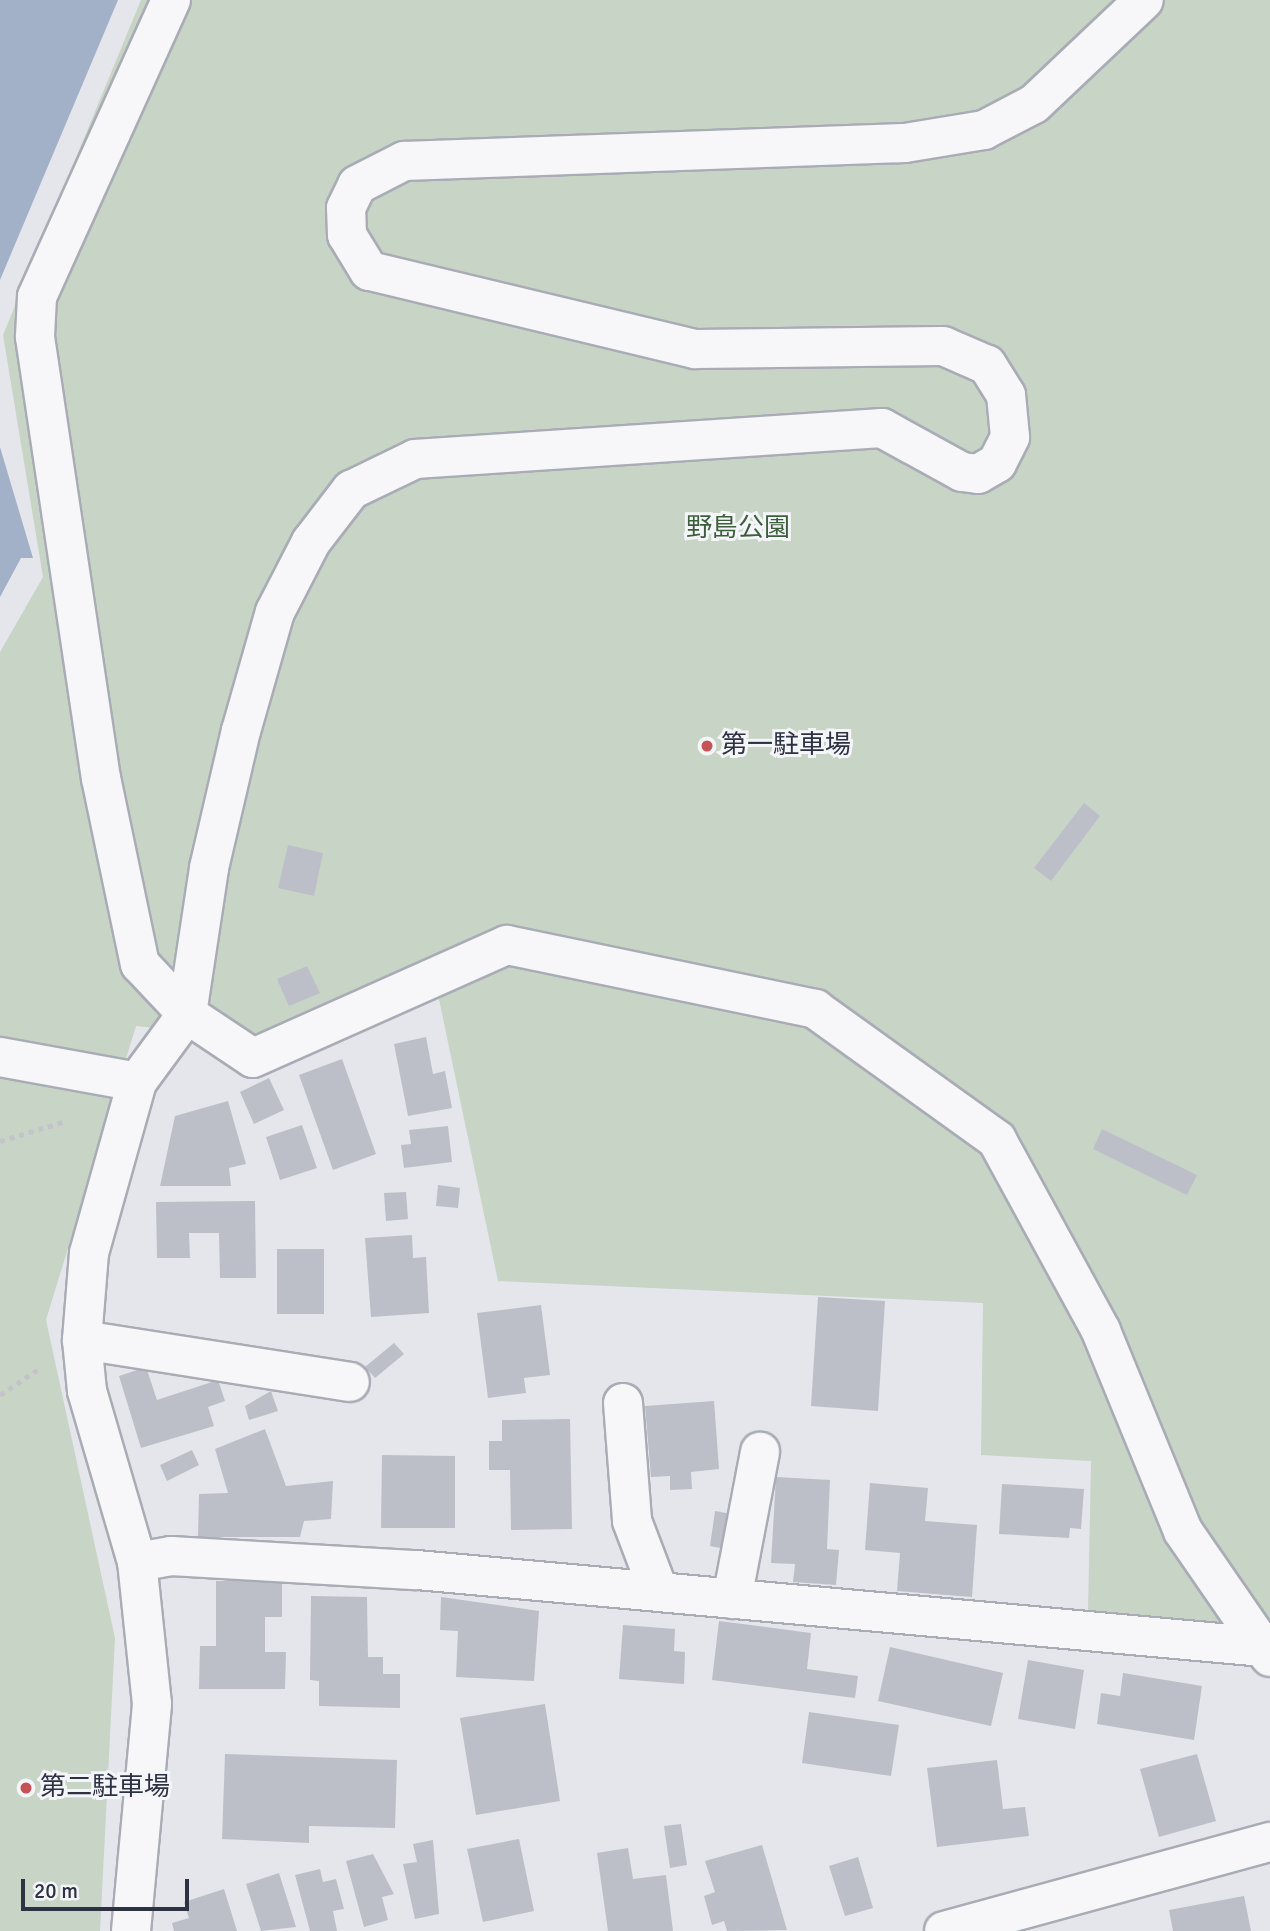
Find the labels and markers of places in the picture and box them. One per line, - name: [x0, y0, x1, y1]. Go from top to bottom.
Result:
- place label: 第一駐車場: [721, 730, 851, 762]
- marker: 第一駐車場: [699, 738, 715, 754]
- place label: 第二駐車場: [40, 1772, 170, 1804]
- marker: 第二駐車場: [18, 1780, 34, 1796]

